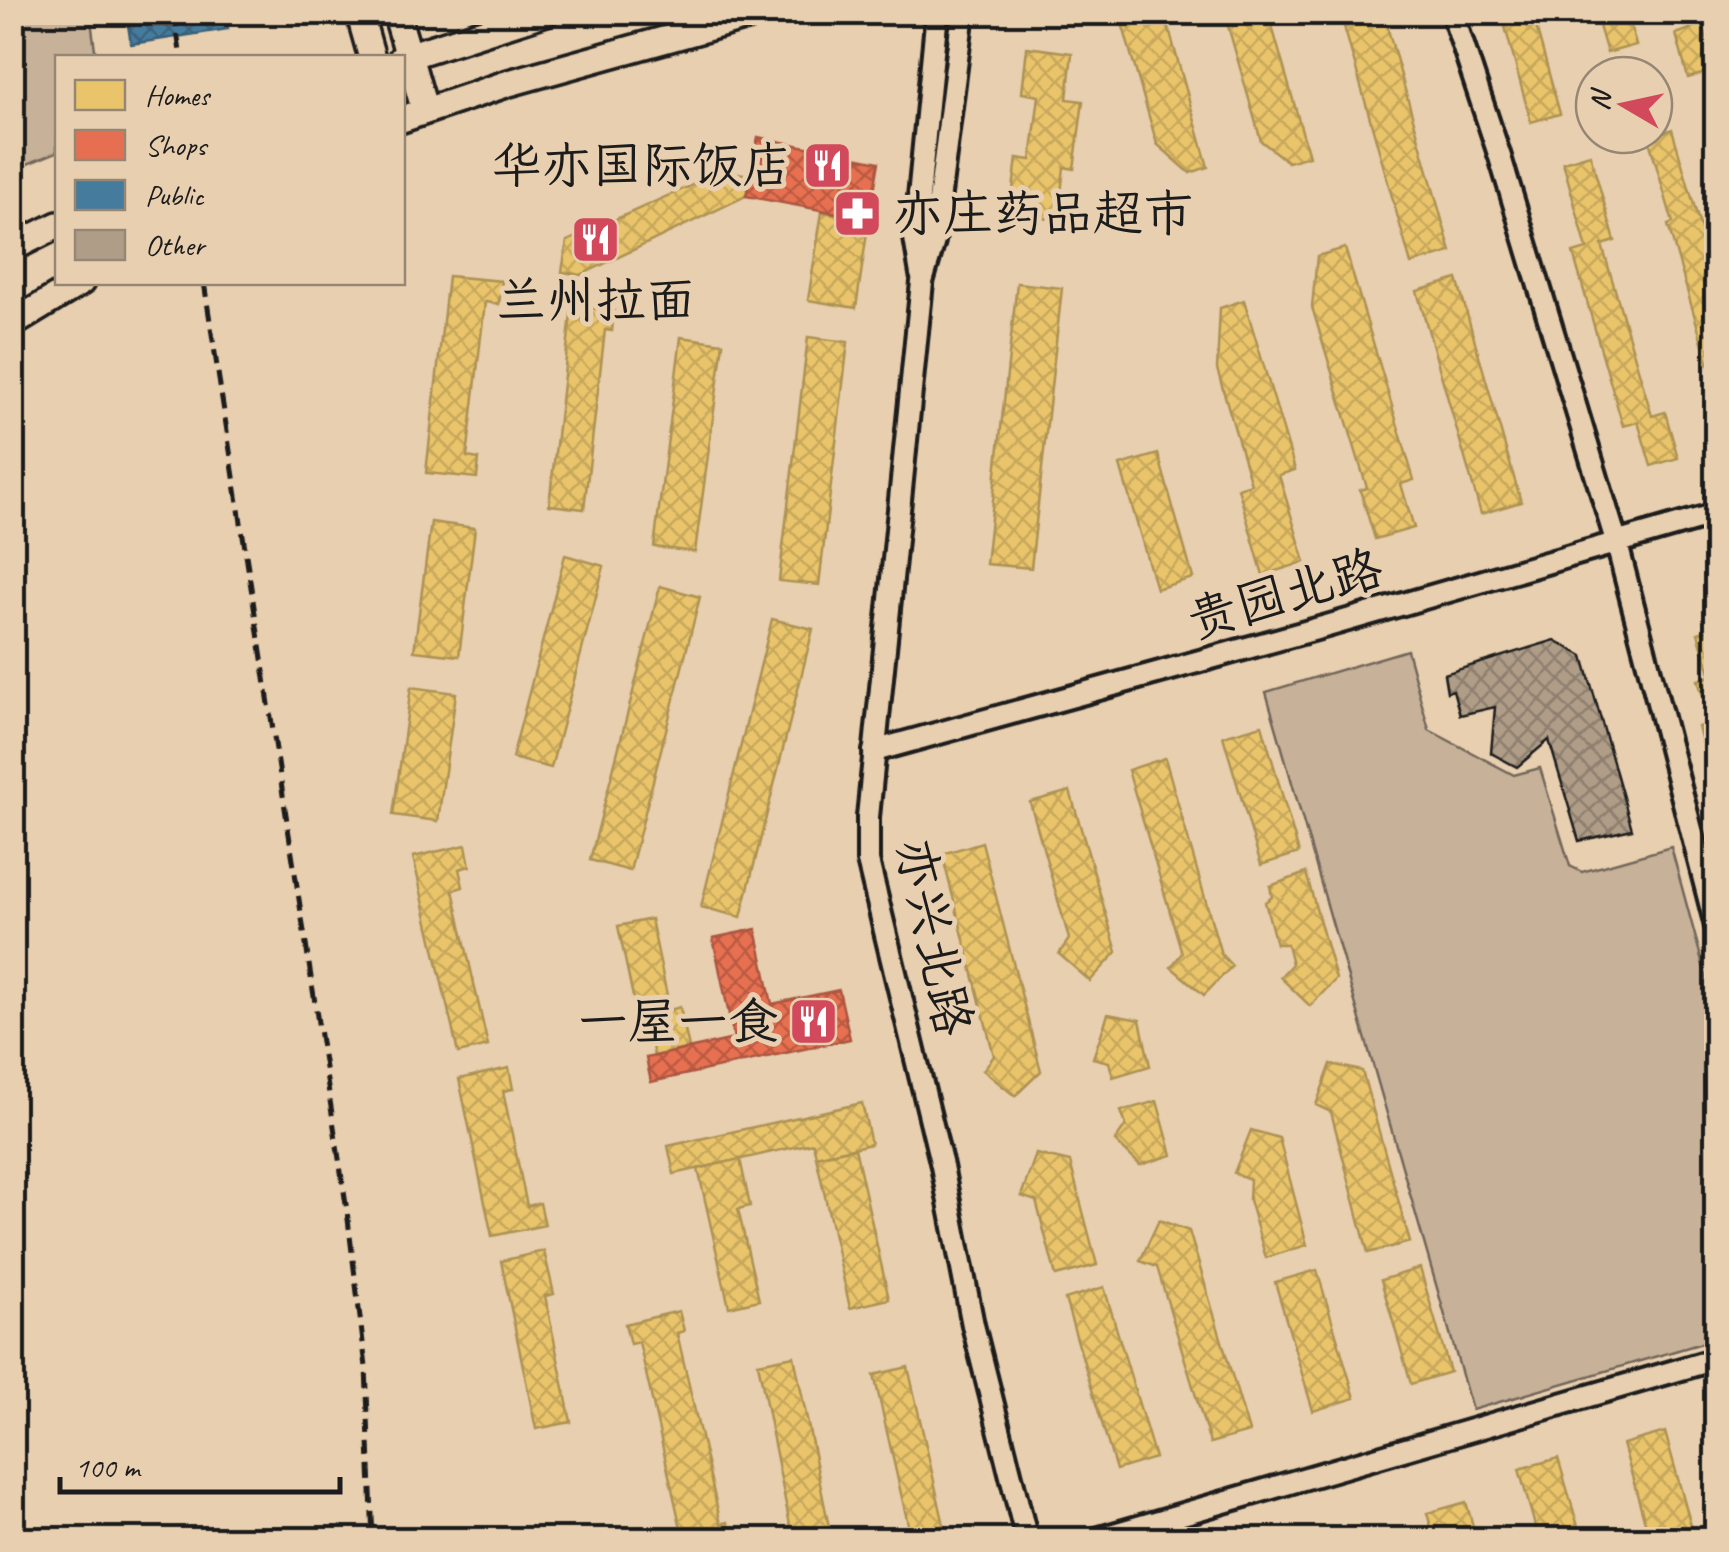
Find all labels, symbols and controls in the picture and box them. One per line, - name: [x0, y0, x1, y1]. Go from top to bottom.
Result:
- legend: [55, 55, 405, 285]
- north arrow: [1574, 55, 1674, 155]
- text: Homes: [145, 76, 212, 114]
- text: N: [1581, 85, 1619, 112]
- text: Shops: [145, 126, 209, 164]
- place label: 华亦国际饭店: [492, 134, 792, 197]
- restaurant icon: 华亦国际饭店: [801, 139, 853, 191]
- text: Public: [145, 176, 205, 214]
- place label: 亦庄药品超市: [893, 182, 1193, 245]
- pharmacy icon: 亦庄药品超市: [832, 187, 884, 239]
- restaurant icon: 兰州拉面: [570, 213, 622, 265]
- text: Other: [145, 226, 207, 264]
- place label: 兰州拉面: [496, 269, 696, 332]
- street label: 贵园北路: [1180, 536, 1390, 652]
- street label: 亦兴北路: [882, 833, 986, 1041]
- place label: 一屋一食: [578, 990, 778, 1053]
- restaurant icon: 一屋一食: [787, 995, 839, 1047]
- scale bar: [60, 1432, 340, 1494]
- text: 100 m: [75, 1448, 142, 1486]

